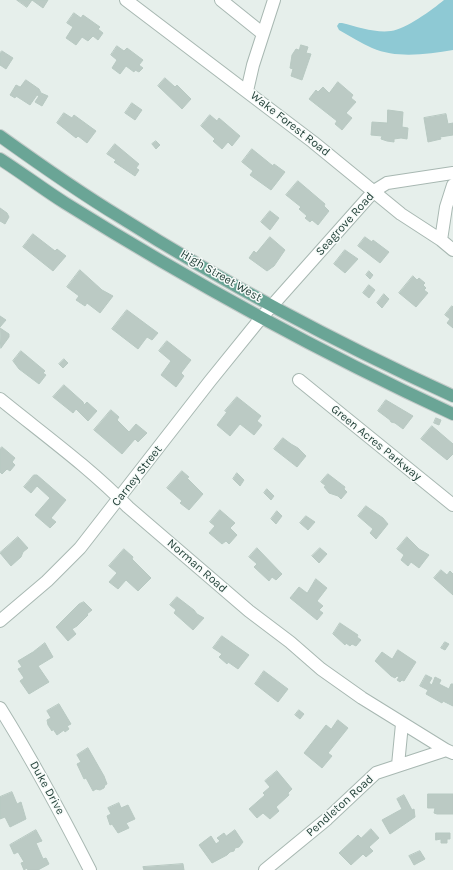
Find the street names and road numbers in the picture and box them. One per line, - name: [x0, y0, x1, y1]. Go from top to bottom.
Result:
- street label: Wake Forest Road: [247, 88, 333, 160]
- street label: Seagrove Road: [313, 189, 377, 259]
- street label: High Street West: [178, 247, 264, 305]
- street label: Green Acres Parkway: [328, 402, 424, 484]
- street label: Carney Street: [109, 443, 165, 509]
- street label: Norman Road: [164, 536, 230, 596]
- street label: Duke Drive: [26, 759, 68, 817]
- street label: Pendleton Road: [303, 772, 377, 840]

